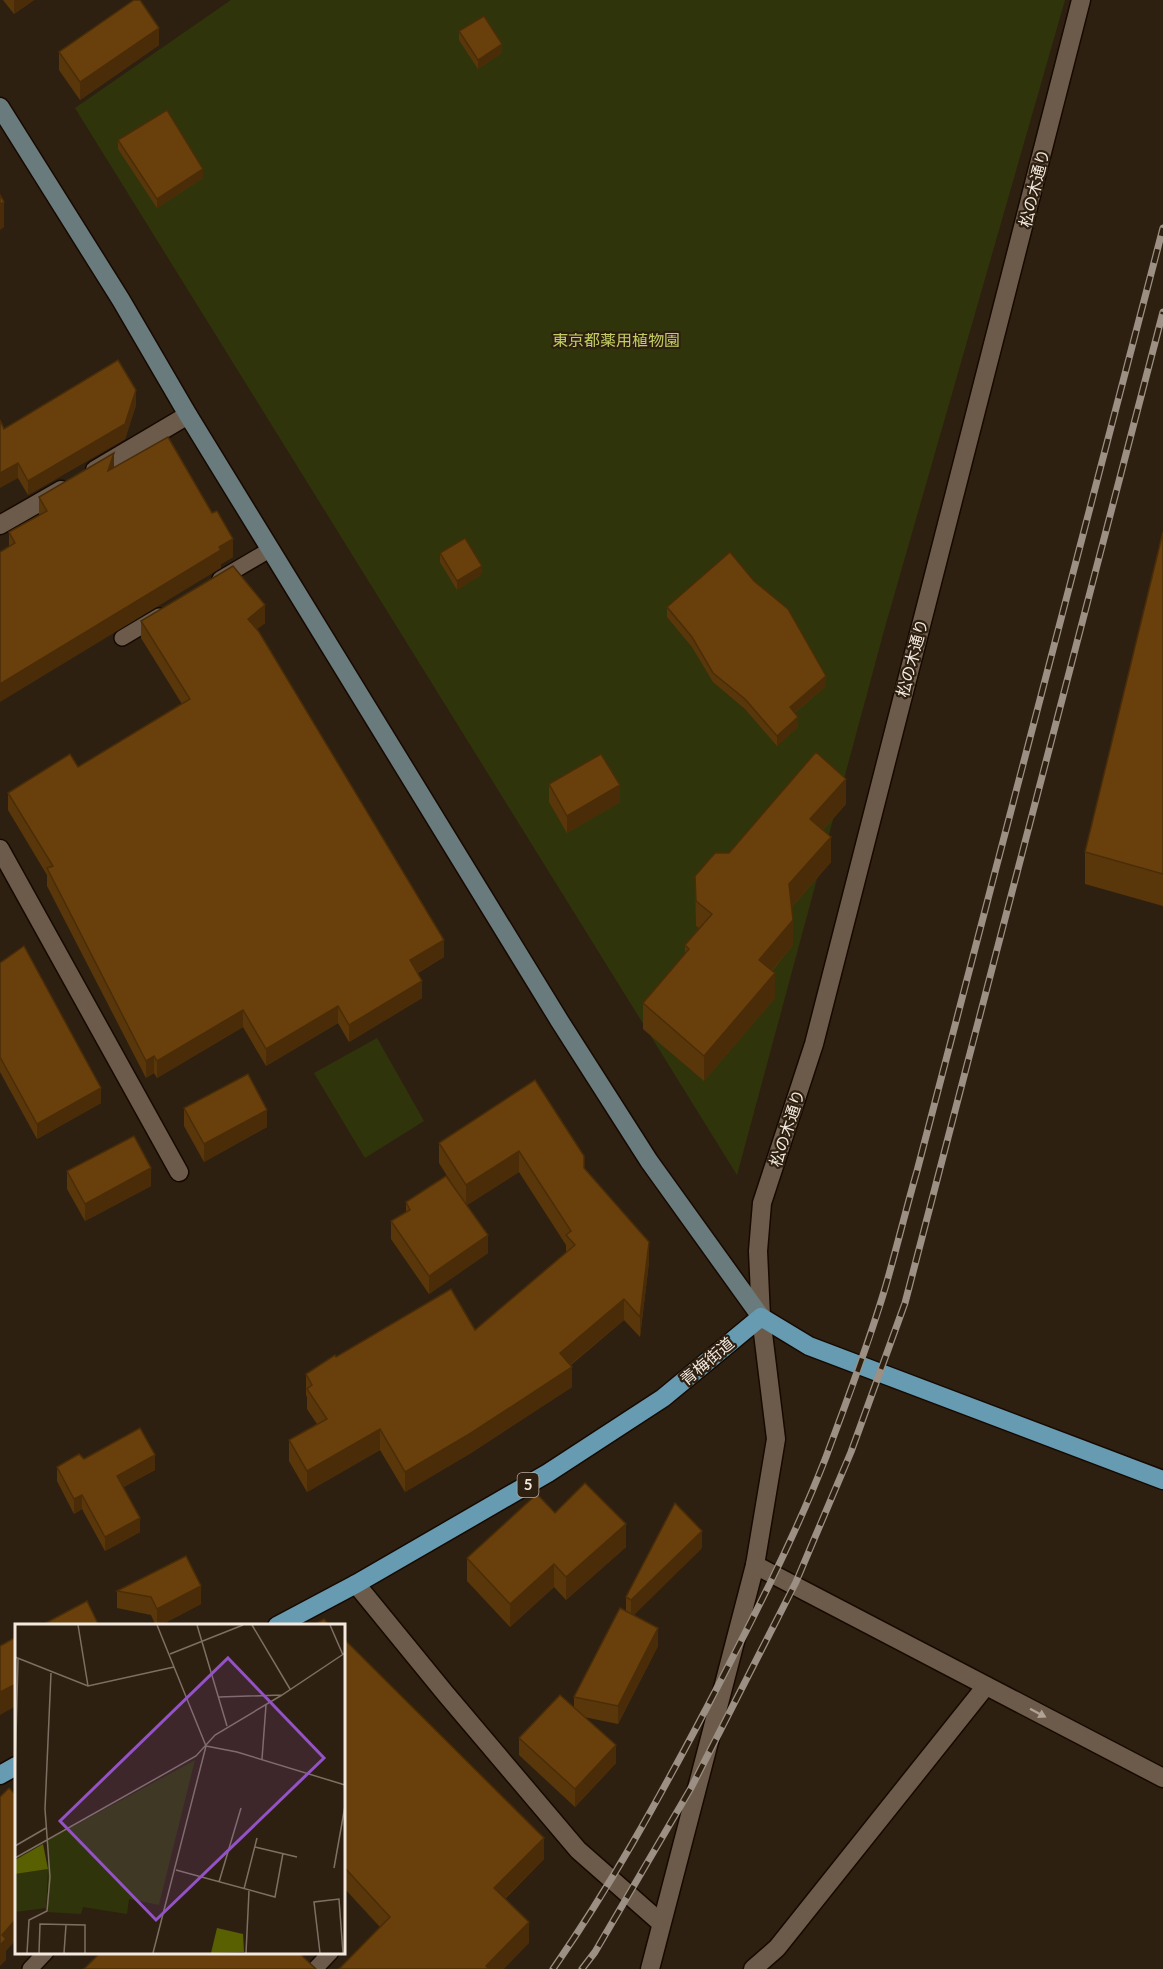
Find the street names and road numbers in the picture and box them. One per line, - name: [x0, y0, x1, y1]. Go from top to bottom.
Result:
- street label: 松の木通り: [1015, 147, 1052, 229]
- street label: 松の木通り: [892, 617, 931, 699]
- street label: 松の木通り: [765, 1087, 808, 1169]
- street label: 青梅街道: [676, 1333, 737, 1388]
- road number: 5: [518, 1473, 538, 1497]

